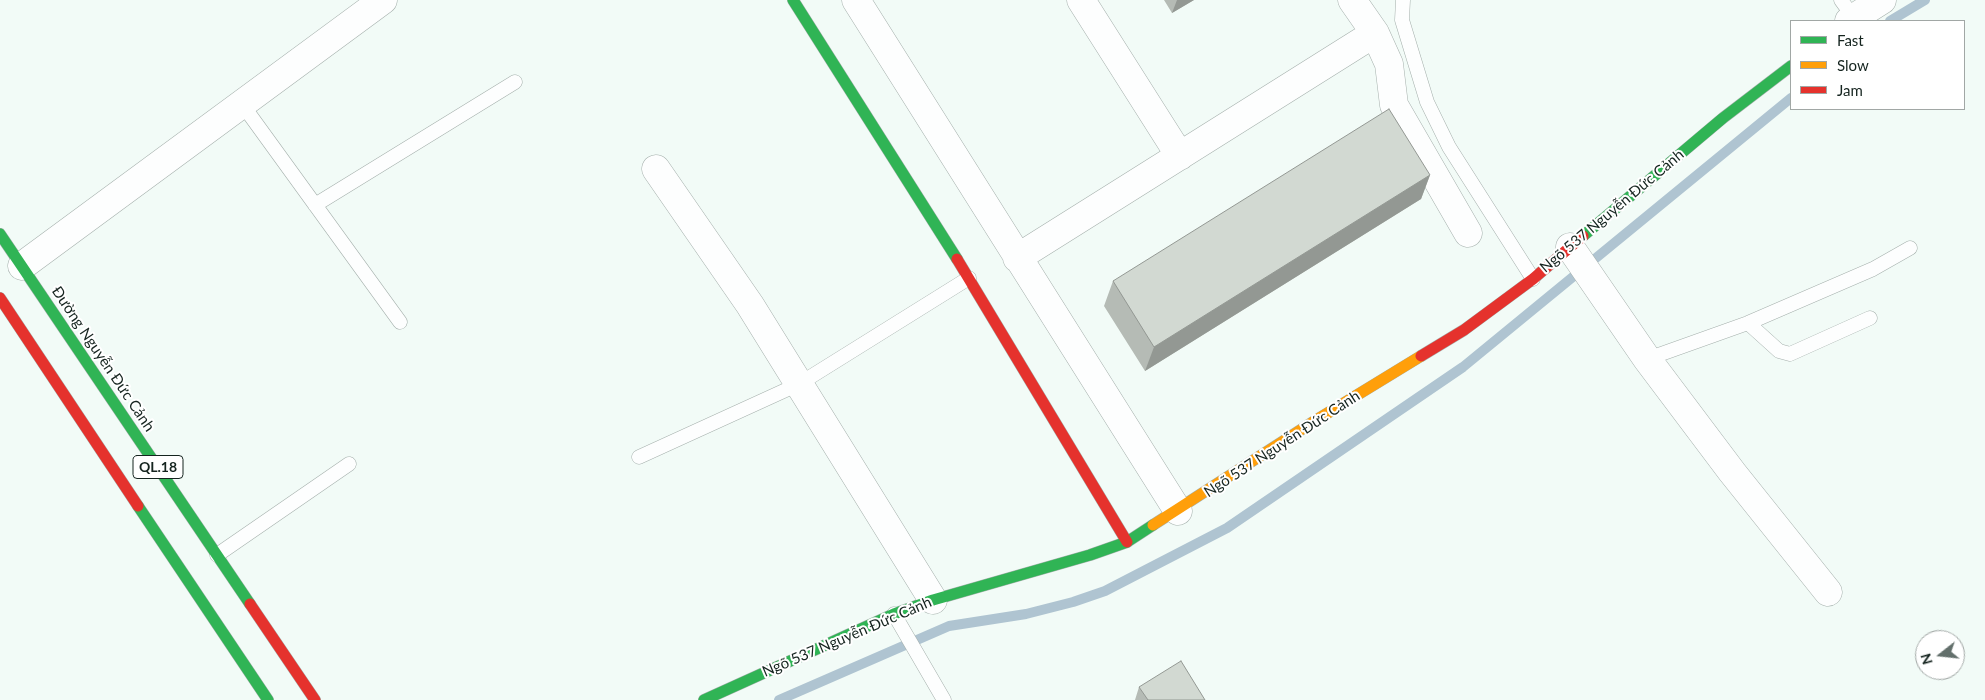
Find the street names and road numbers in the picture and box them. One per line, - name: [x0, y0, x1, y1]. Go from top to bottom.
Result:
- street label: Ngõ 537 Nguyễn Đức Cảnh: [1536, 146, 1688, 276]
- street label: Đường Nguyễn Đức Cảnh: [48, 283, 158, 435]
- street label: Ngõ 537 Nguyễn Đức Cảnh: [1201, 387, 1363, 501]
- road number: QL.18: [133, 456, 183, 478]
- street label: Ngõ 537 Nguyễn Đức Cảnh: [760, 593, 934, 681]

